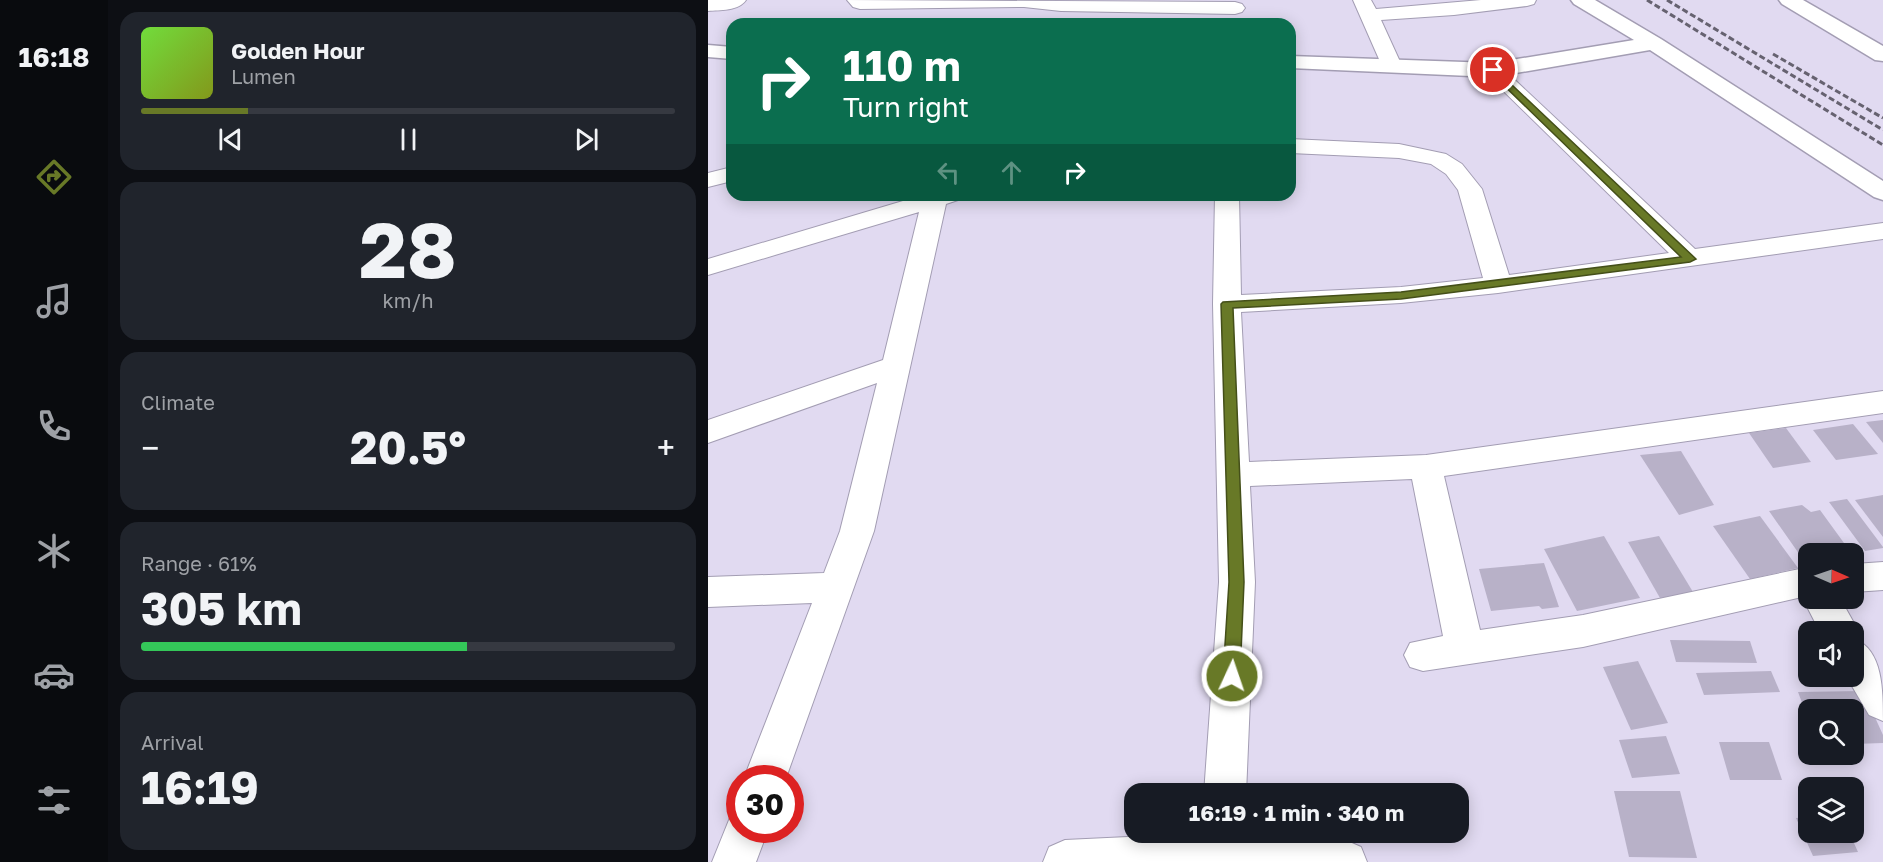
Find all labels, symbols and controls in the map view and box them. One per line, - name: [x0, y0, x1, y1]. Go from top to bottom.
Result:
- text: Golden Hour: [231, 37, 365, 64]
- text: 110 m: [843, 40, 961, 90]
- text: 16:18: [19, 41, 89, 73]
- icon: right: [744, 42, 822, 120]
- pin: [1467, 44, 1518, 95]
- icon: arrive: [1476, 53, 1509, 86]
- text: Lumen: [231, 64, 296, 88]
- text: Turn right: [843, 91, 969, 123]
- icon: previous: [214, 123, 247, 156]
- icon: pause: [392, 123, 425, 156]
- icon: next: [570, 123, 603, 156]
- icon: directions: [33, 156, 75, 198]
- icon: left: [932, 156, 965, 189]
- icon: ahead: [995, 156, 1028, 189]
- icon: right: [1058, 156, 1091, 189]
- text: 28: [359, 202, 457, 295]
- icon: music: [33, 280, 75, 322]
- text: km/h: [383, 288, 433, 312]
- text: Climate: [141, 390, 215, 414]
- icon: phone: [33, 405, 75, 447]
- text: 20.5°: [350, 420, 466, 474]
- text: −: [141, 428, 159, 467]
- text: +: [657, 428, 675, 467]
- icon: climate: [33, 530, 75, 572]
- north arrow: [1798, 543, 1864, 609]
- map controls: [1798, 543, 1864, 843]
- text: Range · 61%: [141, 551, 257, 575]
- text: 305 km: [141, 581, 302, 635]
- button: sound: [1798, 621, 1864, 687]
- position arrow: [1200, 644, 1264, 708]
- icon: car: [33, 654, 75, 696]
- button: search: [1798, 699, 1864, 765]
- text: Arrival: [141, 730, 204, 754]
- text: 16:19: [141, 760, 259, 814]
- speed limit sign: 30: [726, 765, 804, 843]
- button: layers: [1798, 777, 1864, 843]
- icon: filters: [33, 779, 75, 821]
- text: 16:19 · 1 min · 340 m: [1189, 799, 1404, 826]

